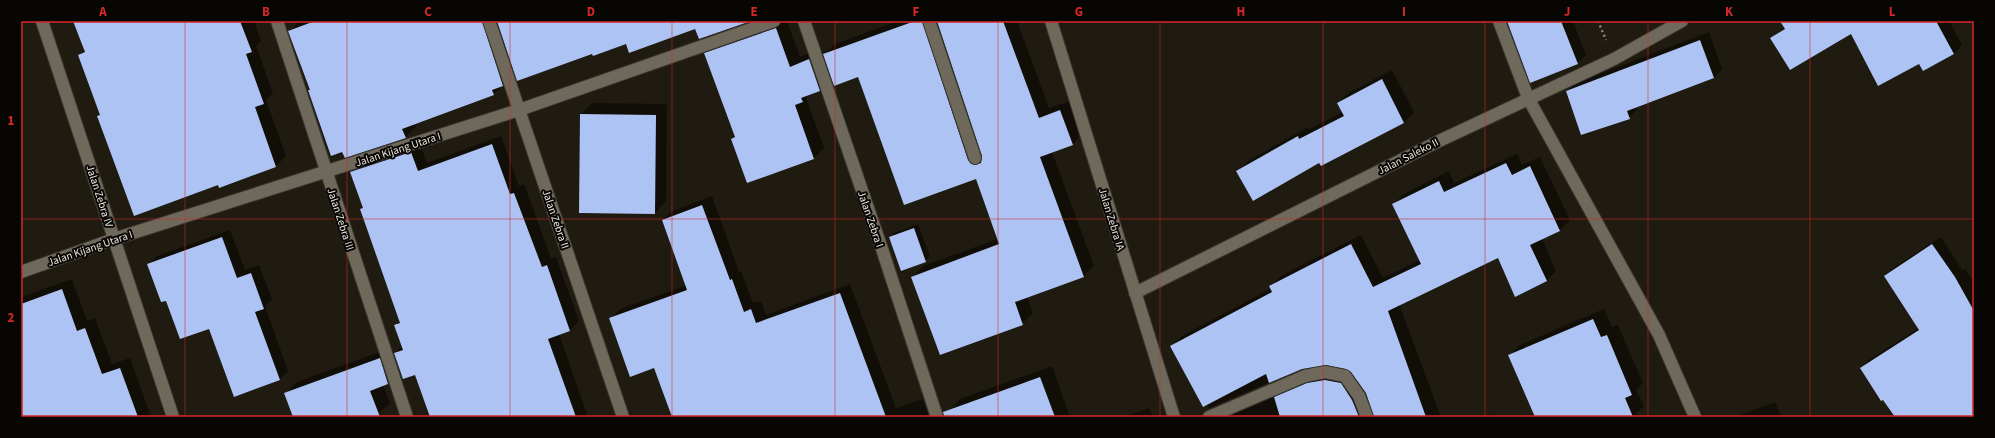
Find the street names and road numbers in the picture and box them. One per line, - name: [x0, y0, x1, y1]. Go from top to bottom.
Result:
- street label: Jalan Kijang Utara I: [354, 129, 443, 170]
- street label: Jalan Saleko II: [1375, 135, 1441, 178]
- street label: Jalan Zebra IV: [82, 163, 117, 229]
- street label: Jalan Zebra III: [323, 186, 358, 252]
- street label: Jalan Zebra IA: [1095, 186, 1128, 252]
- street label: Jalan Zebra II: [538, 188, 573, 251]
- street label: Jalan Zebra I: [854, 189, 887, 249]
- street label: Jalan Kijang Utara I: [46, 227, 135, 270]

